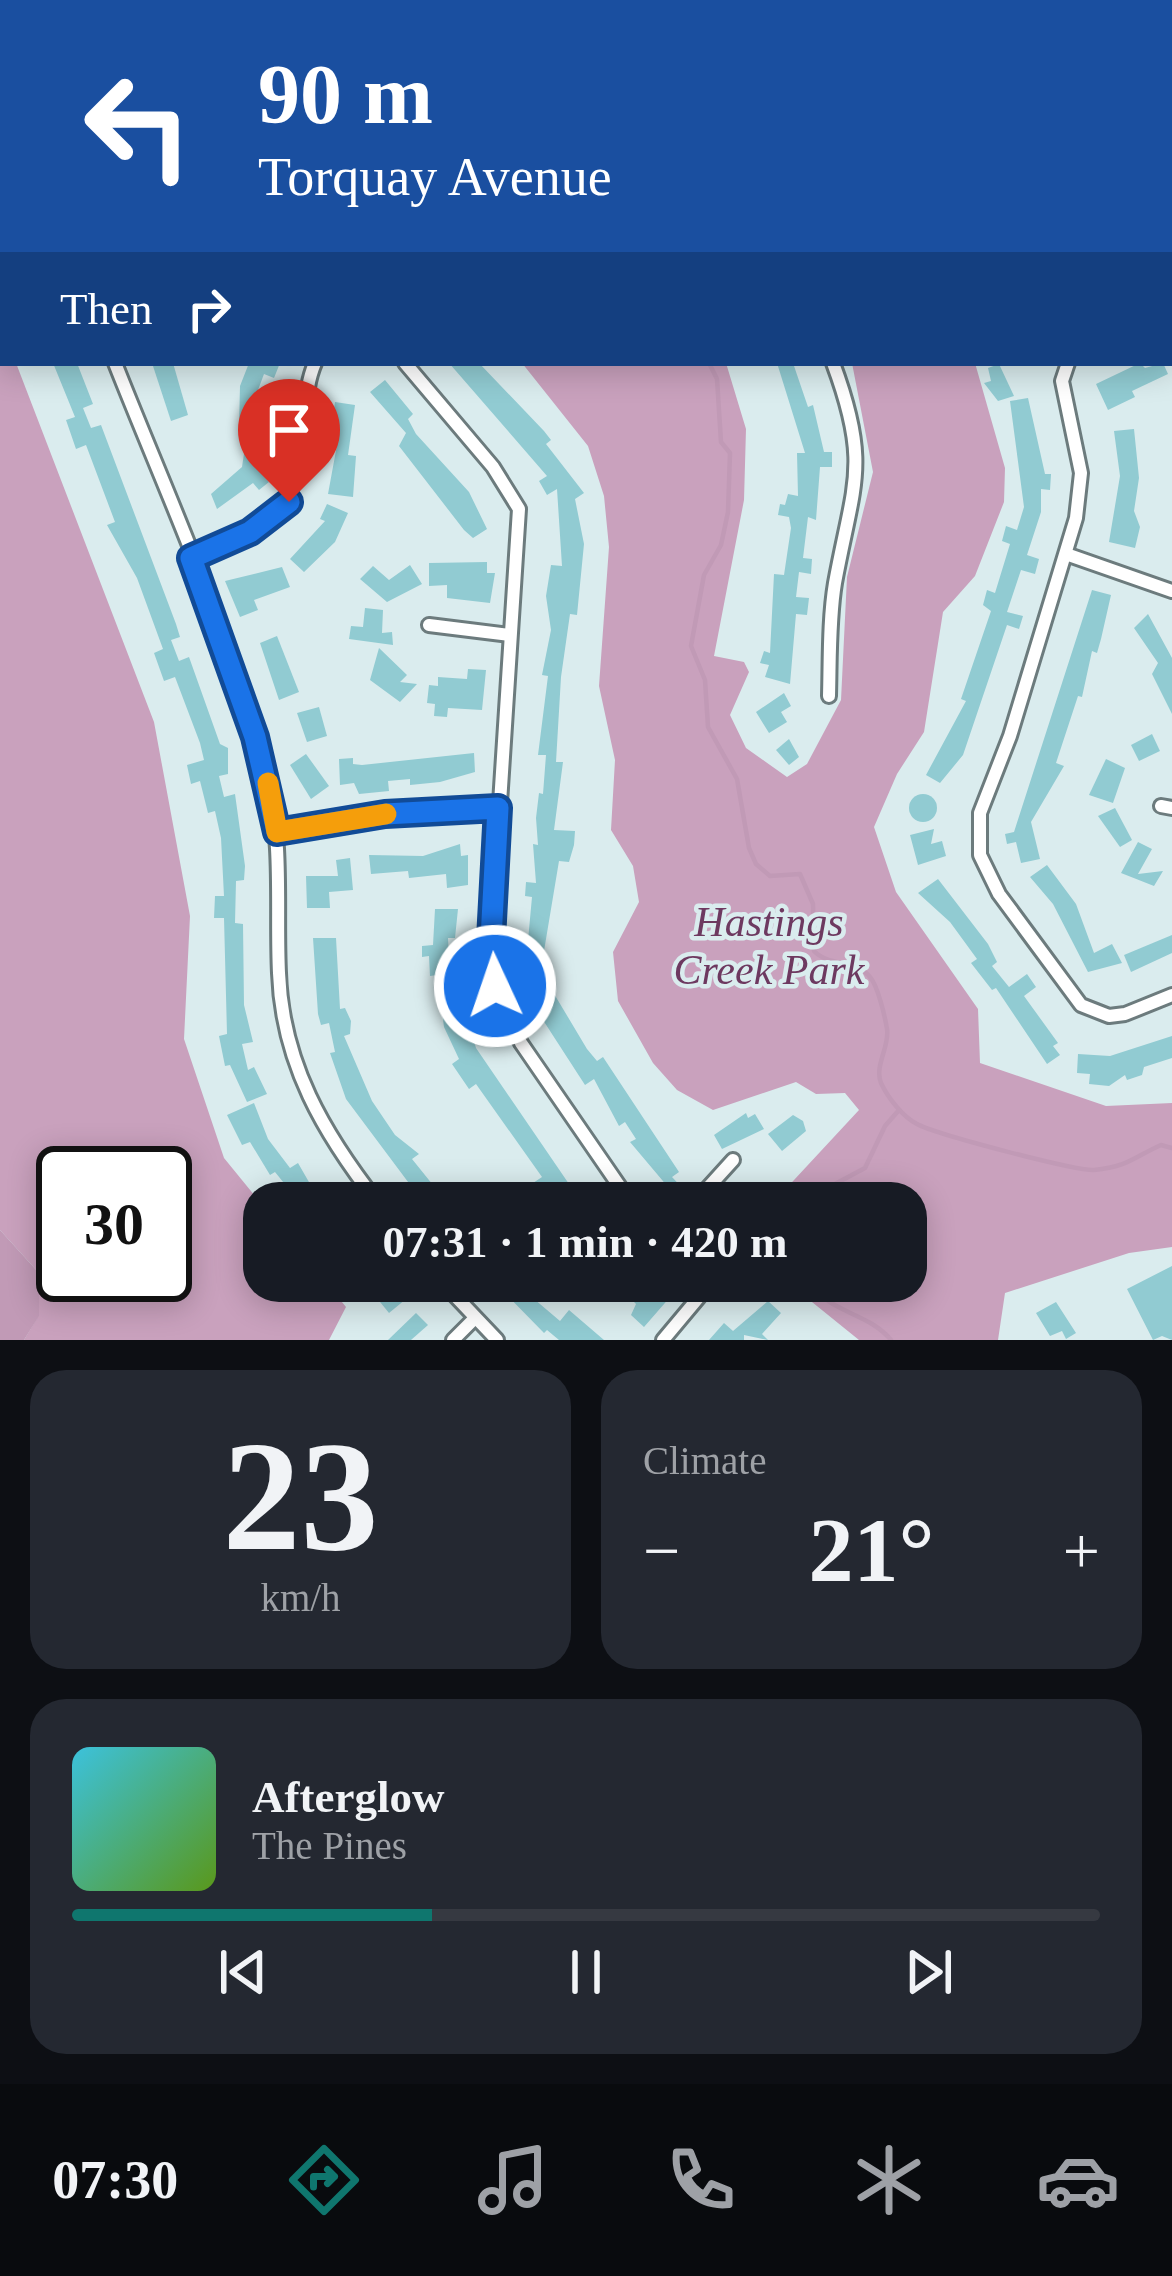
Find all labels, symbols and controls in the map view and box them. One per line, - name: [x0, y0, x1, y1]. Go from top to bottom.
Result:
- icon: left: [60, 48, 216, 204]
- text: 90 m: [258, 48, 433, 141]
- text: Torquay Avenue: [258, 147, 612, 207]
- icon: right: [176, 276, 242, 342]
- text: Then: [60, 284, 152, 334]
- pin: [238, 379, 340, 502]
- icon: arrive: [256, 397, 322, 463]
- park label: Hastings Creek Park: [674, 899, 866, 993]
- position arrow: [432, 923, 558, 1049]
- speed limit sign: 30: [36, 1146, 192, 1302]
- text: 07:31 · 1 min · 420 m: [383, 1217, 788, 1267]
- text: 23: [223, 1410, 379, 1583]
- text: Climate: [643, 1439, 766, 1482]
- text: 21°: [809, 1501, 935, 1600]
- text: −: [643, 1514, 680, 1587]
- text: +: [1063, 1514, 1100, 1587]
- text: km/h: [260, 1576, 341, 1619]
- text: Afterglow: [252, 1772, 444, 1822]
- text: The Pines: [252, 1824, 407, 1867]
- icon: previous: [210, 1939, 276, 2005]
- icon: pause: [553, 1939, 619, 2005]
- icon: next: [896, 1939, 962, 2005]
- icon: directions: [282, 2138, 366, 2222]
- icon: music: [471, 2138, 555, 2222]
- icon: phone: [659, 2138, 743, 2222]
- icon: climate: [847, 2138, 931, 2222]
- icon: car: [1036, 2138, 1120, 2222]
- text: 07:30: [52, 2150, 178, 2210]

